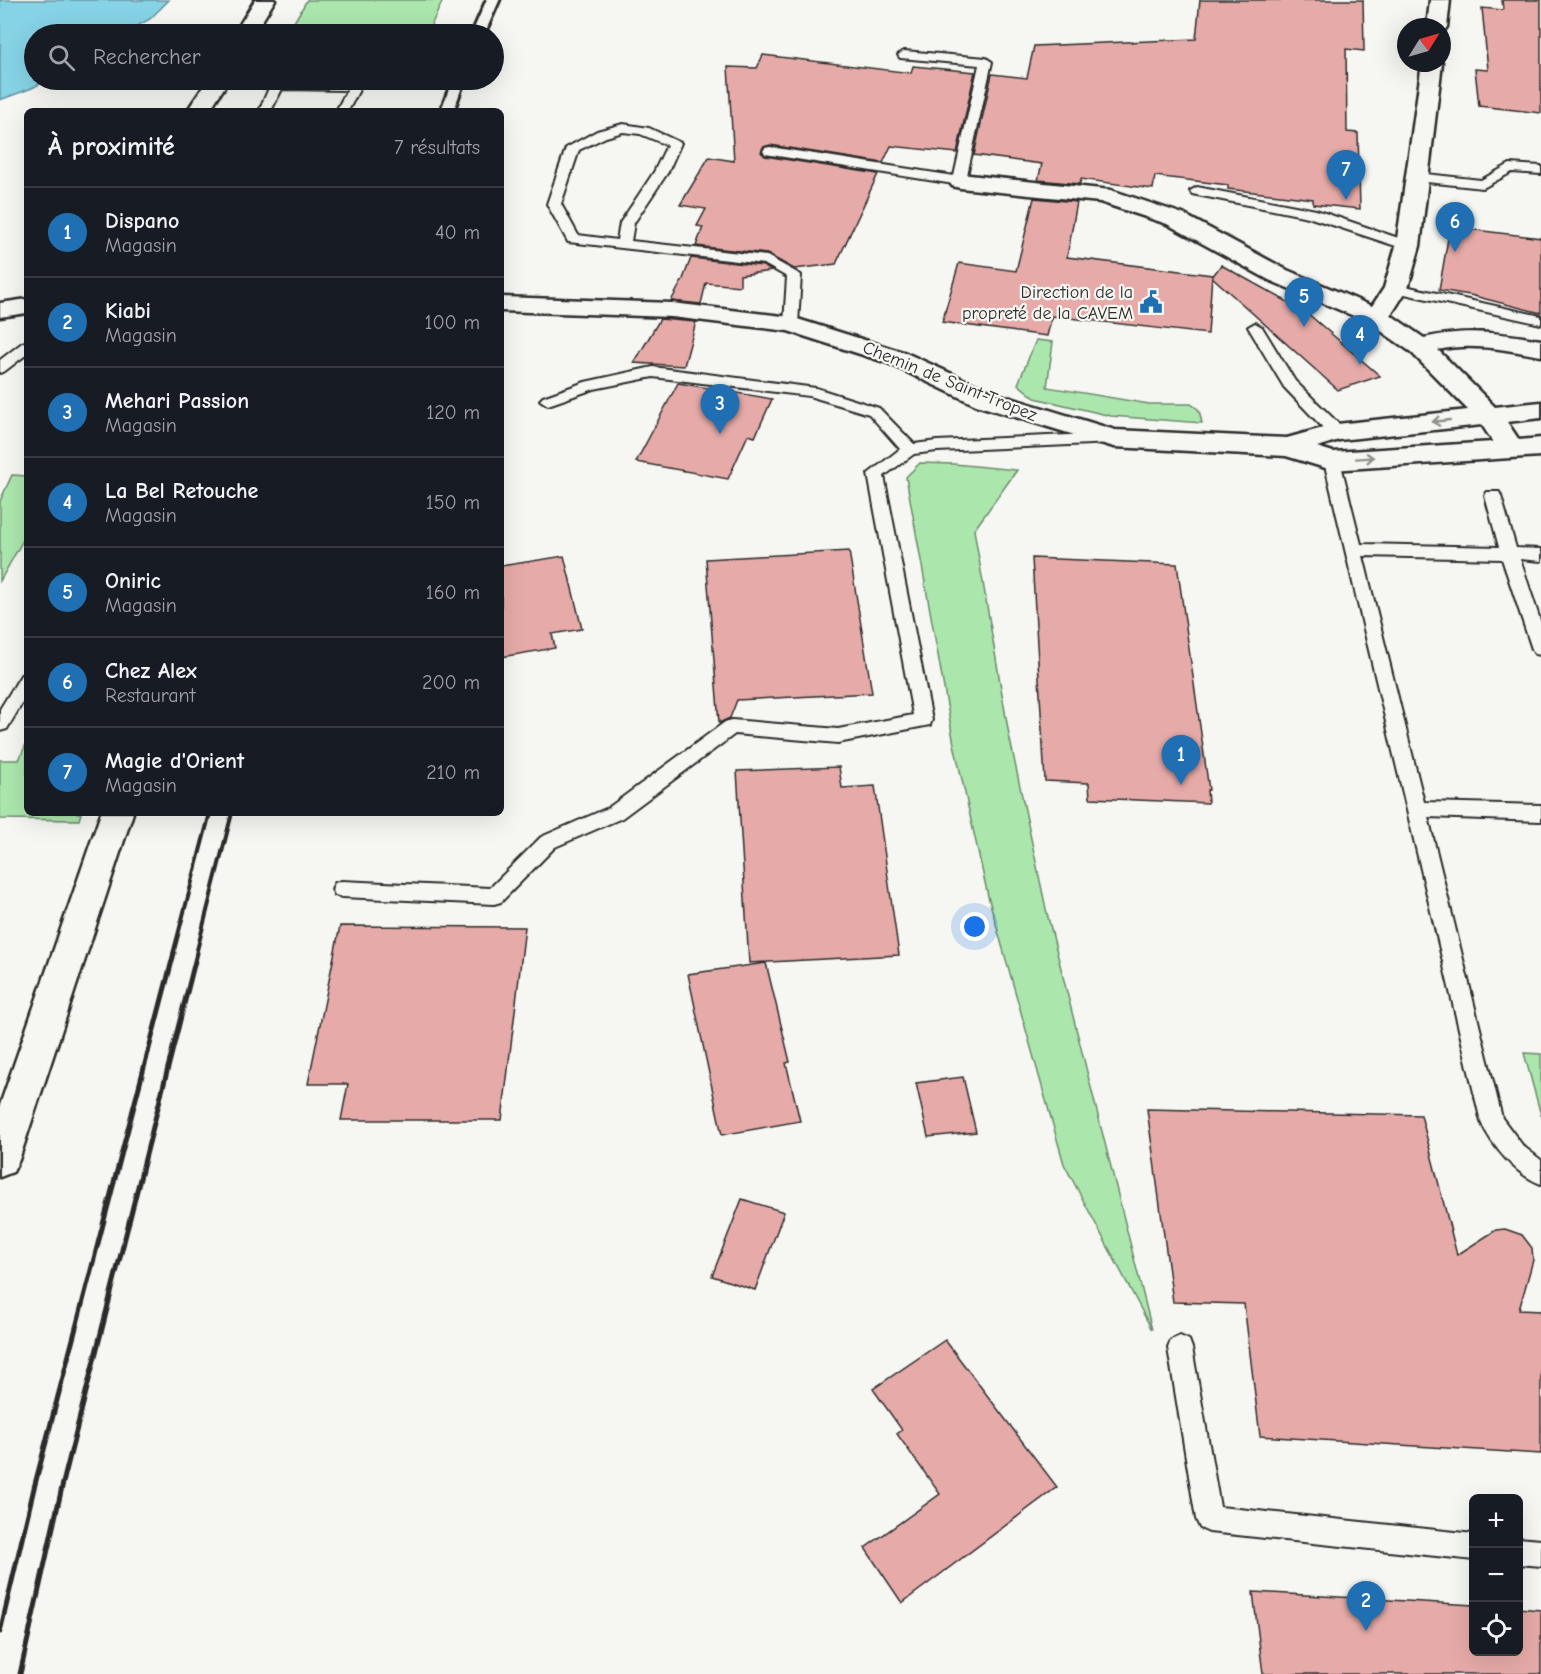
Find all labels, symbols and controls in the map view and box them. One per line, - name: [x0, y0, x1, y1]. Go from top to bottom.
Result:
- north arrow: [1397, 18, 1451, 72]
- search box: [24, 24, 504, 90]
- icon: search: [45, 41, 78, 74]
- text: Rechercher: [93, 44, 201, 70]
- text: À proximité: [48, 132, 175, 162]
- text: 7 résultats: [394, 136, 480, 159]
- pin: 7: [1326, 150, 1366, 200]
- pin: 6: [1436, 202, 1474, 252]
- text: Dispano: [105, 208, 179, 234]
- text: 1: [64, 221, 71, 244]
- text: 40 m: [435, 221, 480, 244]
- text: Magasin: [105, 234, 177, 257]
- pin: 5: [1284, 278, 1324, 327]
- place label: Direction de la propreté de la CAVEM: [962, 282, 1133, 324]
- public building icon: Direction de la propreté de la CAVEM: [1138, 289, 1164, 315]
- text: Kiabi: [105, 298, 151, 324]
- text: 2: [63, 311, 72, 334]
- text: 100 m: [425, 311, 480, 334]
- pin: 4: [1340, 316, 1380, 365]
- text: Magasin: [105, 324, 177, 347]
- street label: Chemin de Saint-Tropez: [860, 337, 1040, 426]
- pin: 3: [700, 384, 740, 434]
- text: Mehari Passion: [105, 388, 249, 414]
- text: 3: [63, 401, 72, 424]
- text: 120 m: [426, 401, 480, 424]
- text: Magasin: [105, 414, 177, 437]
- one-way arrow: [1432, 416, 1452, 427]
- one-way arrow: [1355, 453, 1375, 464]
- text: La Bel Retouche: [105, 478, 258, 504]
- text: 4: [63, 491, 72, 514]
- text: 150 m: [426, 491, 480, 514]
- text: Magasin: [105, 504, 177, 527]
- text: Oniric: [105, 568, 161, 594]
- text: 5: [62, 581, 73, 604]
- text: 160 m: [426, 581, 480, 604]
- text: Magasin: [105, 594, 177, 617]
- text: Chez Alex: [105, 658, 197, 684]
- text: 6: [62, 671, 73, 694]
- text: 200 m: [422, 671, 480, 694]
- text: Restaurant: [105, 684, 195, 707]
- pin: 1: [1162, 736, 1200, 785]
- text: Magie d'Orient: [105, 748, 244, 774]
- text: 7: [63, 761, 72, 784]
- text: 210 m: [426, 761, 480, 784]
- text: Magasin: [105, 774, 177, 797]
- your location: [960, 912, 989, 941]
- map controls: [1469, 1494, 1523, 1656]
- button: +: [1469, 1494, 1523, 1548]
- button: −: [1469, 1548, 1523, 1602]
- pin: 2: [1346, 1582, 1386, 1631]
- button: locate: [1469, 1602, 1523, 1656]

